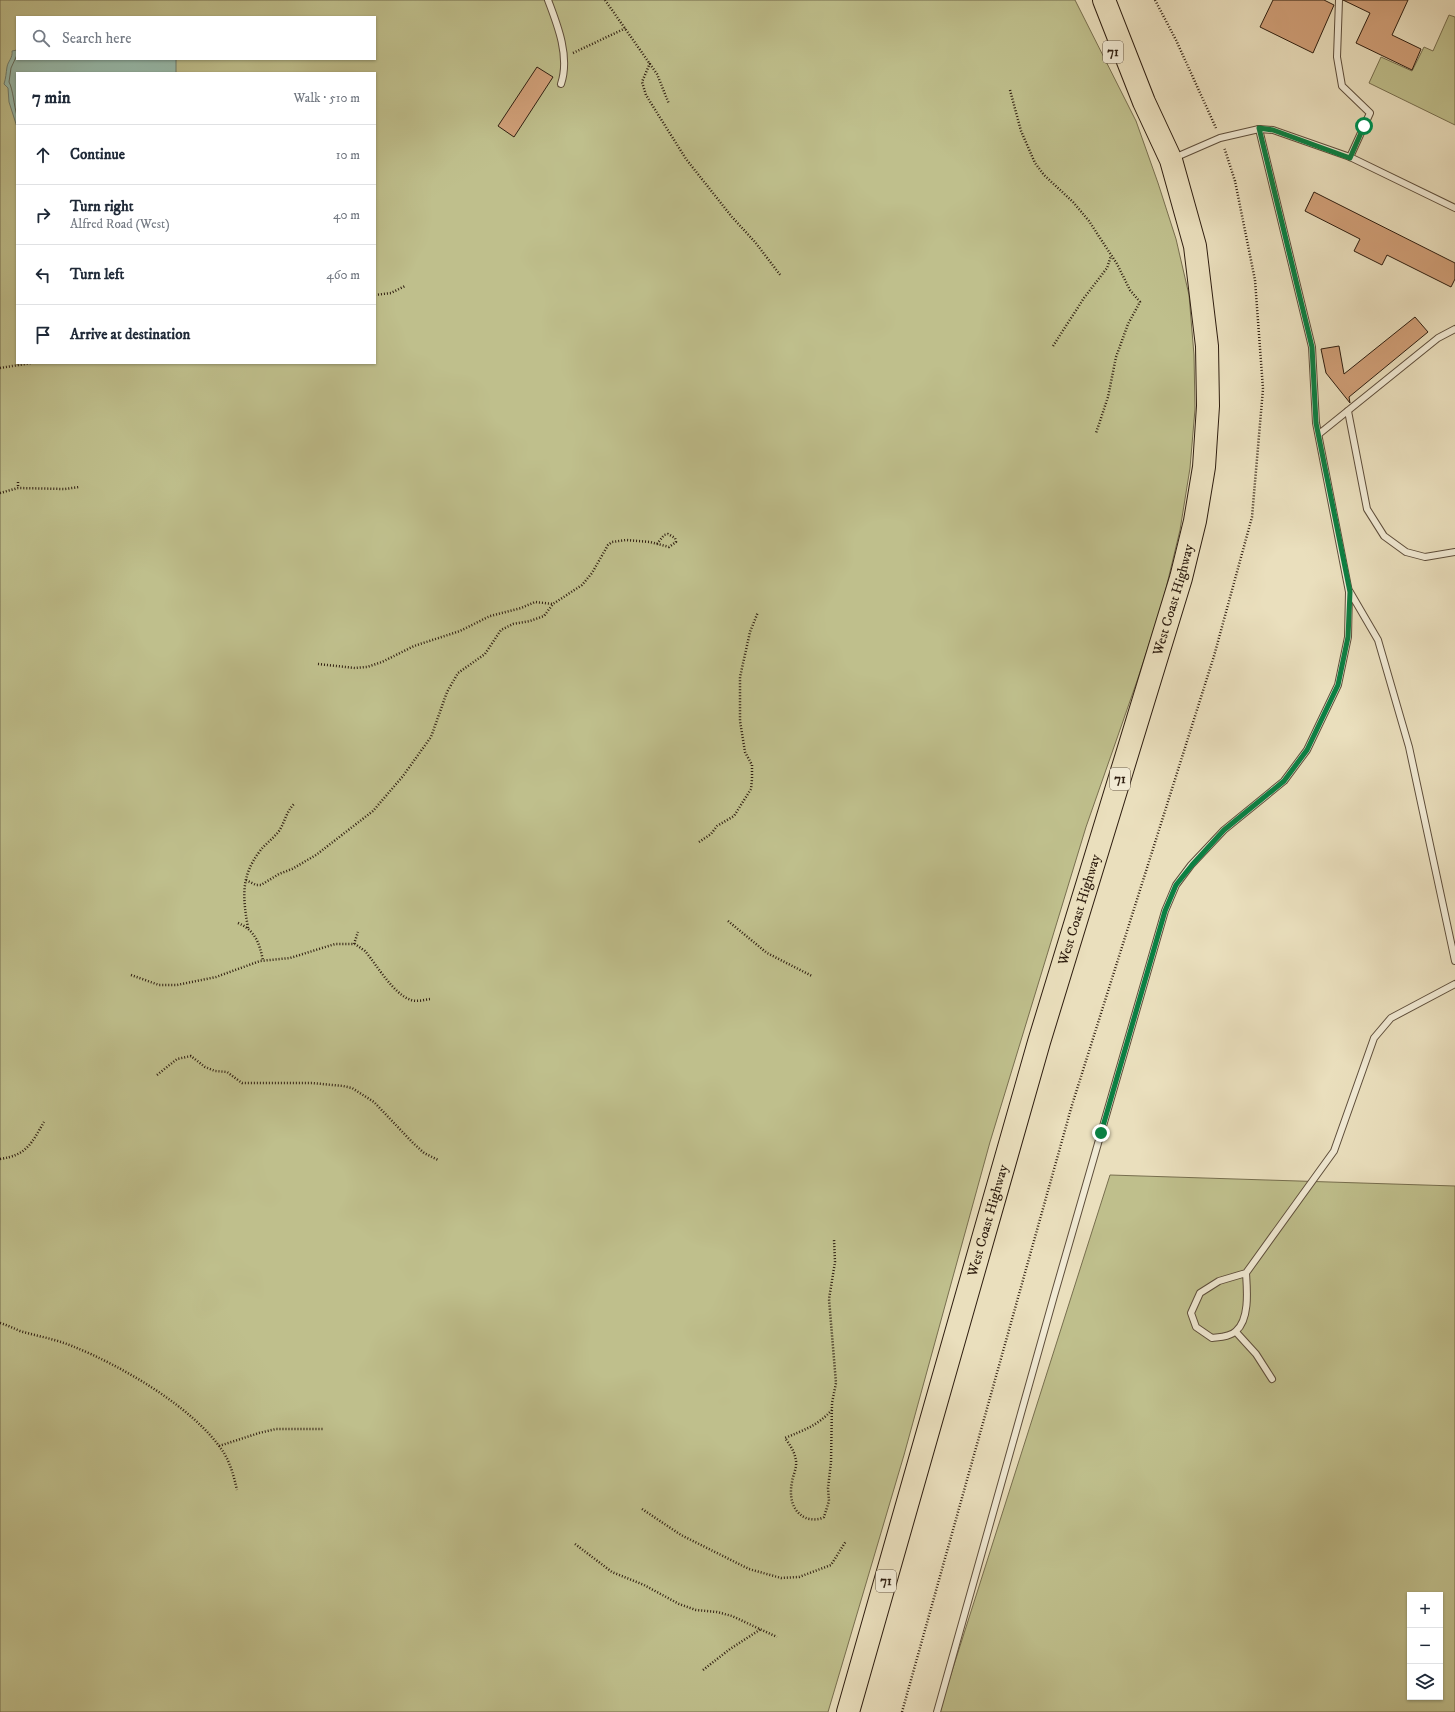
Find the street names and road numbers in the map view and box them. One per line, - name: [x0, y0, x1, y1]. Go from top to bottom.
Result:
- road number: 71: [1103, 41, 1123, 63]
- street label: West Coast Highway: [1149, 542, 1198, 659]
- road number: 71: [1110, 768, 1130, 790]
- street label: West Coast Highway: [1054, 852, 1105, 968]
- street label: West Coast Highway: [963, 1162, 1013, 1279]
- road number: 71: [876, 1570, 896, 1592]

